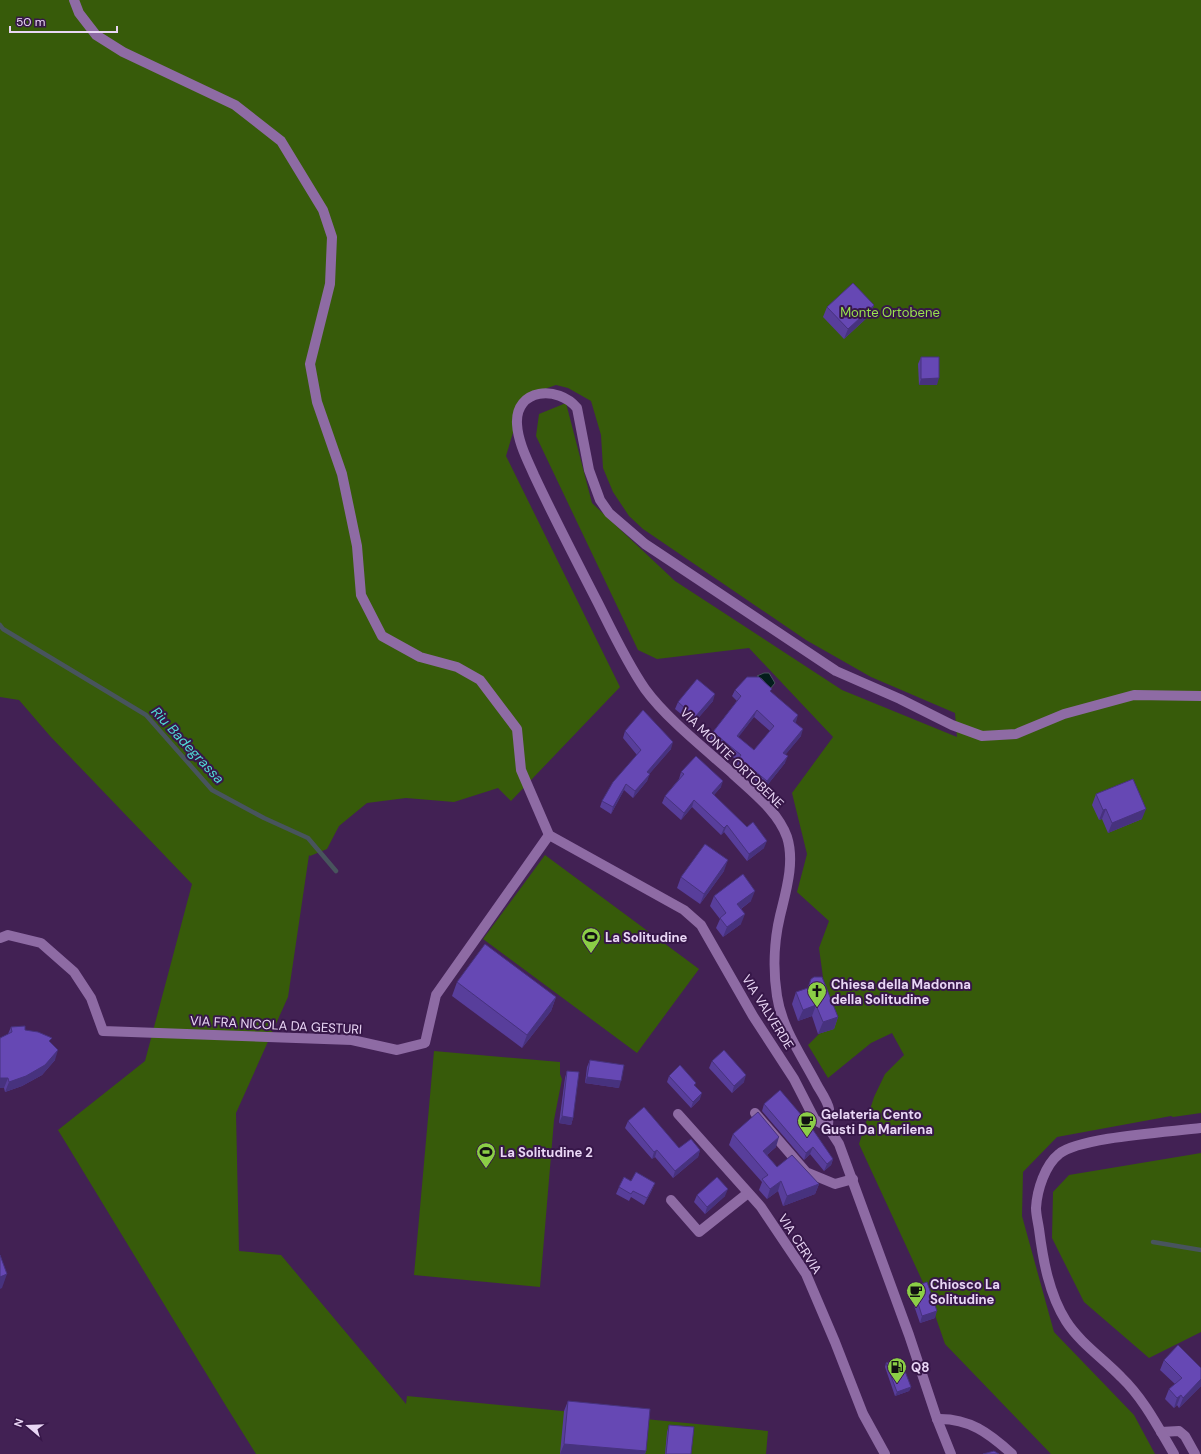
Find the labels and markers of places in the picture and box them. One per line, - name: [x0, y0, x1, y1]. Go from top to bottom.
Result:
- sports icon: La Solitudine: [580, 926, 602, 954]
- place label: La Solitudine: [605, 929, 687, 946]
- place label: Chiesa della Madonna della Solitudine: [831, 976, 971, 1008]
- church icon: Chiesa della Madonna della Solitudine: [806, 980, 828, 1008]
- place label: Gelateria Cento Gusti Da Marilena: [821, 1106, 933, 1138]
- cafe icon: Gelateria Cento Gusti Da Marilena: [796, 1110, 818, 1138]
- sports icon: La Solitudine 2: [475, 1141, 497, 1169]
- place label: La Solitudine 2: [500, 1144, 593, 1161]
- place label: Chiosco La Solitudine: [930, 1276, 1000, 1308]
- cafe icon: Chiosco La Solitudine: [905, 1280, 927, 1308]
- fuel station icon: Q8: [886, 1356, 908, 1384]
- place label: Q8: [911, 1359, 929, 1376]

